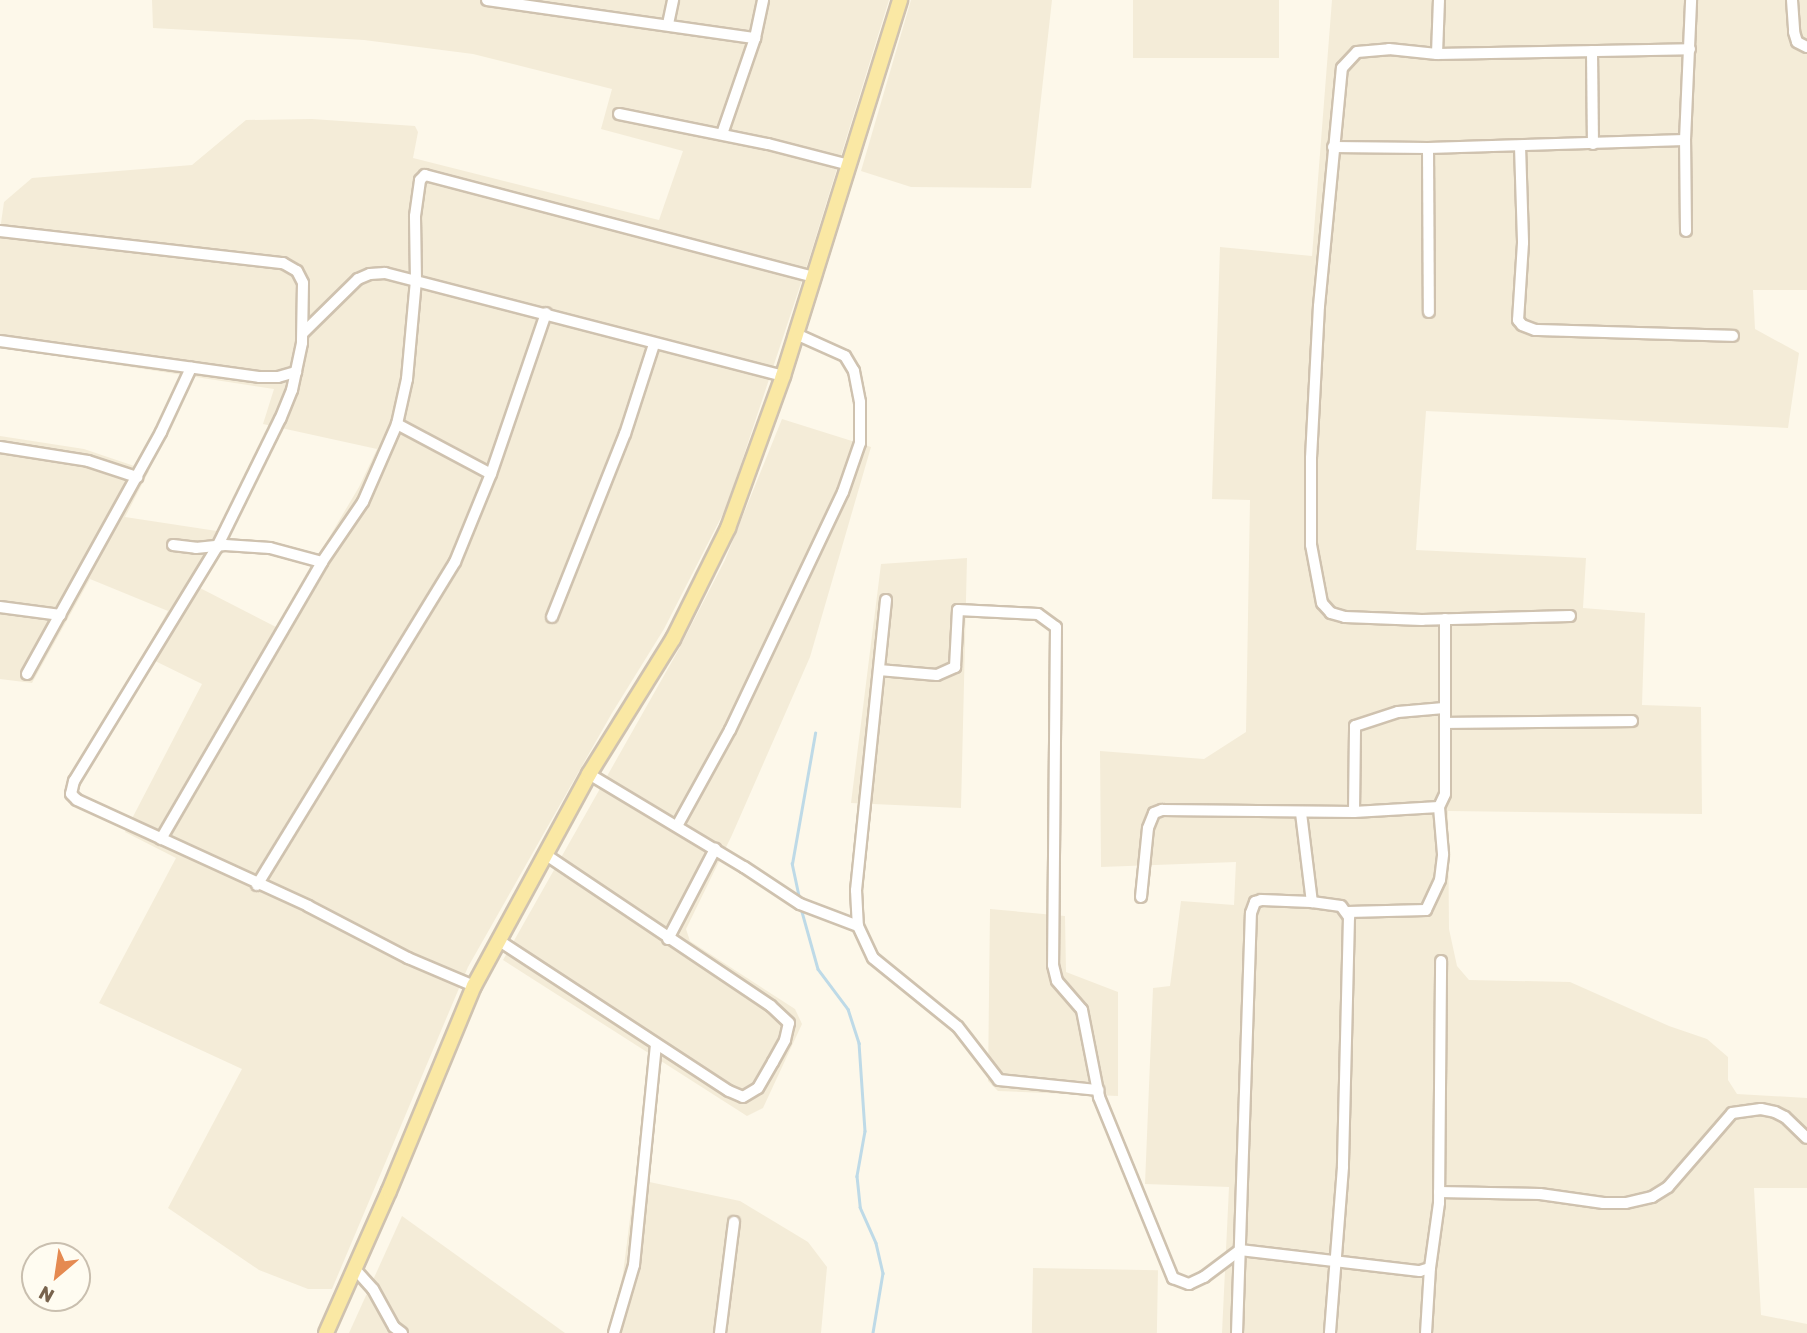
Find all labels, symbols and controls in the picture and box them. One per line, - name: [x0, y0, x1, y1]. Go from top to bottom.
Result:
- north arrow: [21, 1242, 91, 1312]
- text: N: [35, 1281, 58, 1307]

